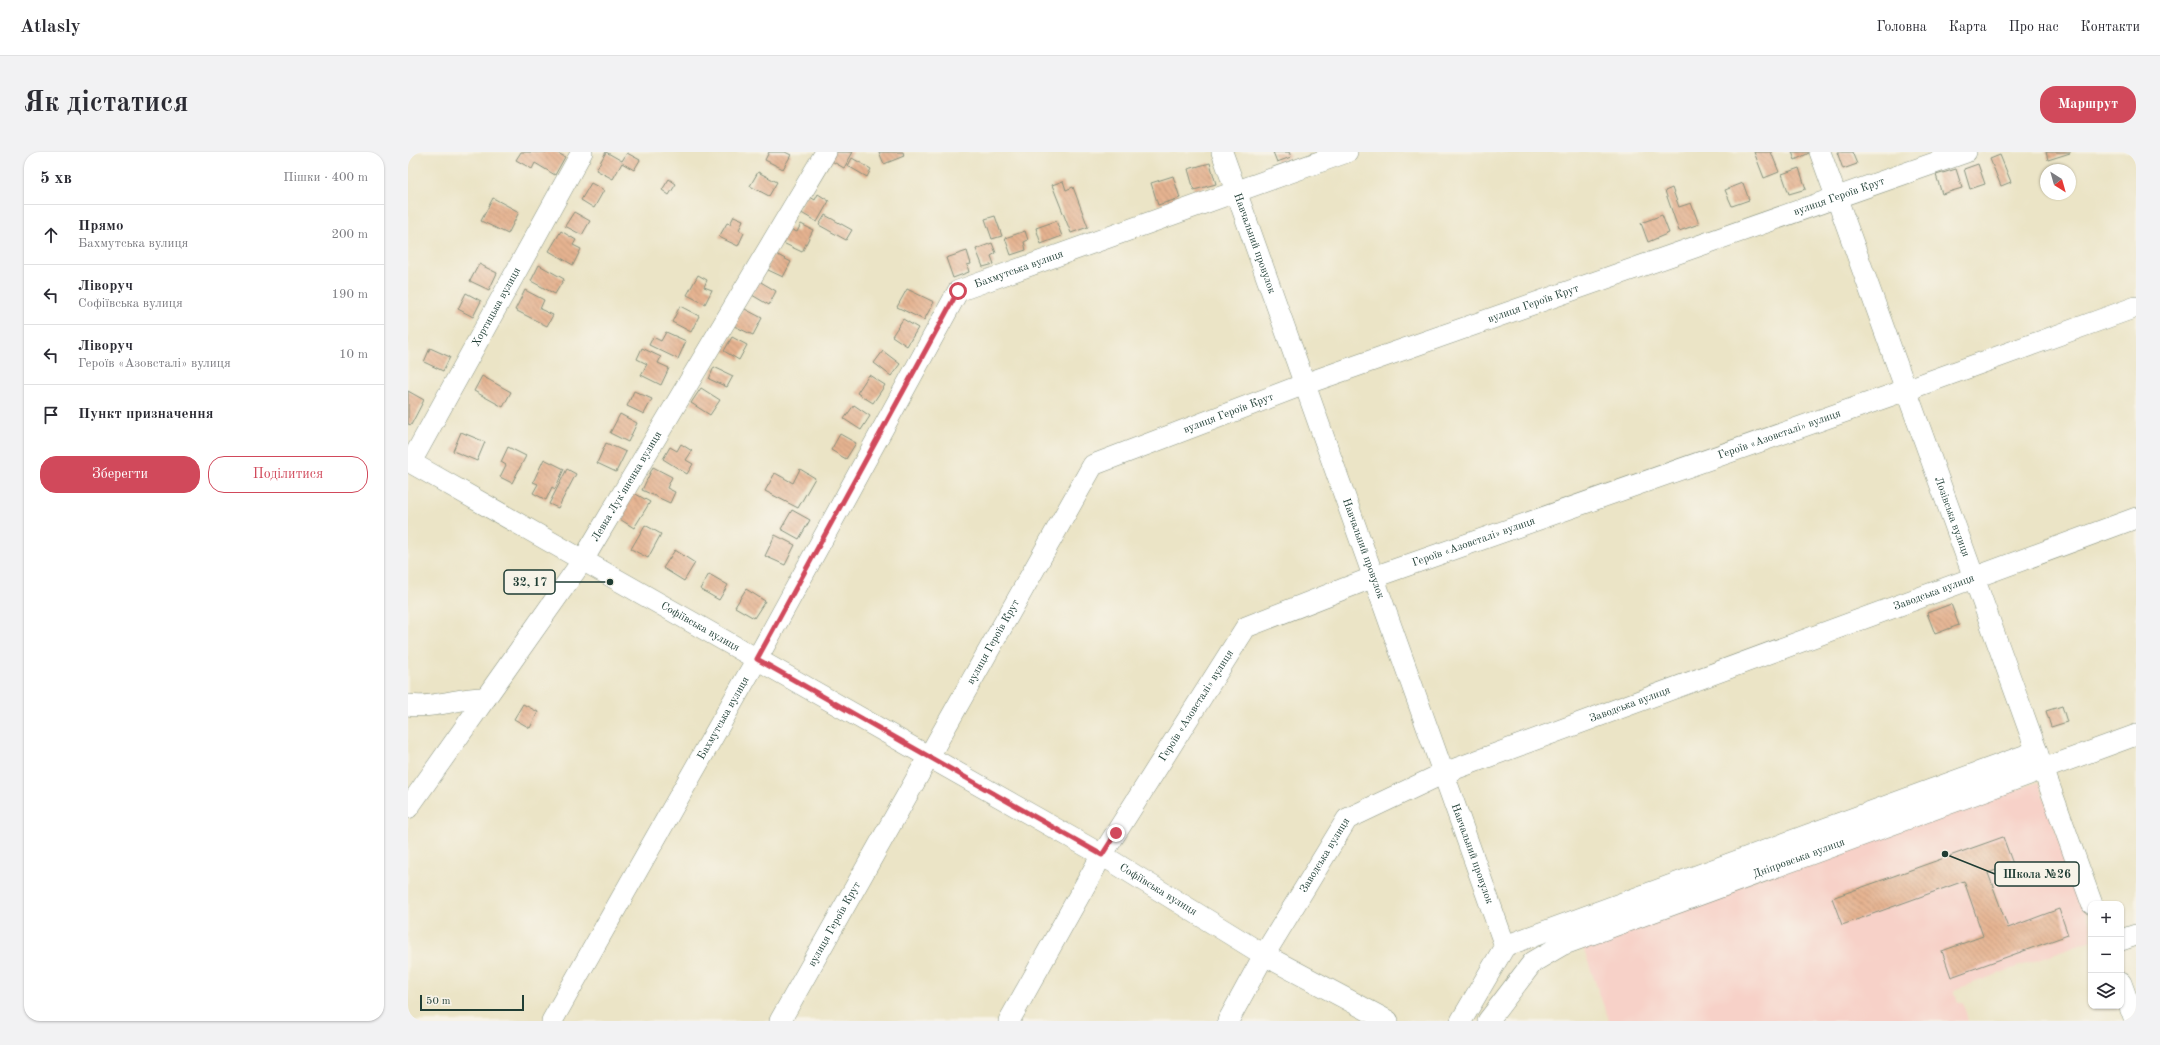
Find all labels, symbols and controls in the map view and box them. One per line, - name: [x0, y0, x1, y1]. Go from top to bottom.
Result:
- text: Atlasly: [20, 18, 81, 37]
- text: Головна: [1876, 20, 1927, 34]
- text: Карта: [1949, 20, 1987, 34]
- text: Про нас: [2009, 20, 2059, 34]
- text: Контакти: [2081, 20, 2140, 34]
- button: Маршрут: [2040, 86, 2136, 123]
- text: Як дістатися: [24, 90, 188, 118]
- north arrow: [2040, 164, 2076, 200]
- text: 5 хв: [40, 170, 72, 187]
- text: Пішки · 400 m: [283, 171, 368, 184]
- street label: вулиця Героїв Крут: [1792, 176, 1886, 218]
- street label: Навчальний провулок: [1232, 192, 1278, 295]
- text: Прямо: [78, 219, 124, 234]
- icon: ahead: [40, 224, 62, 246]
- text: 200 m: [331, 228, 368, 241]
- text: Бахмутська вулиця: [78, 237, 188, 250]
- street label: Бахмутська вулиця: [973, 248, 1065, 290]
- street label: Хортицька вулиця: [470, 265, 523, 348]
- text: Ліворуч: [78, 279, 133, 294]
- route start: [949, 282, 967, 300]
- street label: вулиця Героїв Крут: [1487, 283, 1580, 325]
- icon: left: [40, 284, 62, 306]
- text: 190 m: [331, 288, 368, 301]
- text: Софіївська вулиця: [78, 297, 183, 310]
- text: Ліворуч: [78, 339, 133, 354]
- icon: left: [40, 344, 62, 366]
- text: 10 m: [339, 348, 368, 361]
- text: Героїв «Азовсталі» вулиця: [78, 357, 231, 370]
- street label: вулиця Героїв Крут: [1182, 391, 1275, 435]
- icon: arrive: [40, 404, 62, 426]
- text: Пункт призначення: [78, 407, 214, 422]
- street label: Героїв «Азовсталі» вулиця: [1716, 408, 1842, 461]
- street label: Левка Лук'яненка вулиця: [590, 429, 664, 544]
- button: Зберегти: [40, 456, 200, 493]
- button: Поділитися: [208, 456, 368, 493]
- street label: Лозівська вулиця: [1932, 475, 1972, 559]
- street label: Навчальний провулок: [1340, 497, 1386, 601]
- street label: Героїв «Азовсталі» вулиця: [1411, 515, 1537, 569]
- callout: 32, 17: [504, 570, 555, 594]
- street label: Заводська вулиця: [1892, 572, 1976, 612]
- text: 32, 17: [513, 577, 547, 589]
- street label: вулиця Героїв Крут: [965, 598, 1022, 686]
- street label: Софіївська вулиця: [659, 600, 742, 654]
- street label: Героїв «Азовсталі» вулиця: [1157, 648, 1236, 763]
- street label: Бахмутська вулиця: [696, 675, 751, 762]
- street label: Заводська вулиця: [1588, 684, 1672, 724]
- street label: Навчальний провулок: [1449, 802, 1495, 906]
- street label: Заводська вулиця: [1298, 816, 1352, 895]
- route end: [1107, 824, 1125, 842]
- street label: Дніпровська вулиця: [1751, 836, 1846, 880]
- street label: Софіївська вулиця: [1118, 862, 1199, 918]
- callout: Школа №26: [1995, 862, 2079, 886]
- text: Школа №26: [2003, 869, 2071, 881]
- street label: вулиця Героїв Крут: [806, 880, 863, 969]
- map controls: [2088, 901, 2124, 1009]
- button: +: [2088, 901, 2124, 937]
- button: −: [2088, 937, 2124, 973]
- button: layers: [2088, 973, 2124, 1009]
- scale bar: [420, 993, 524, 1012]
- text: 50 m: [426, 996, 451, 1007]

